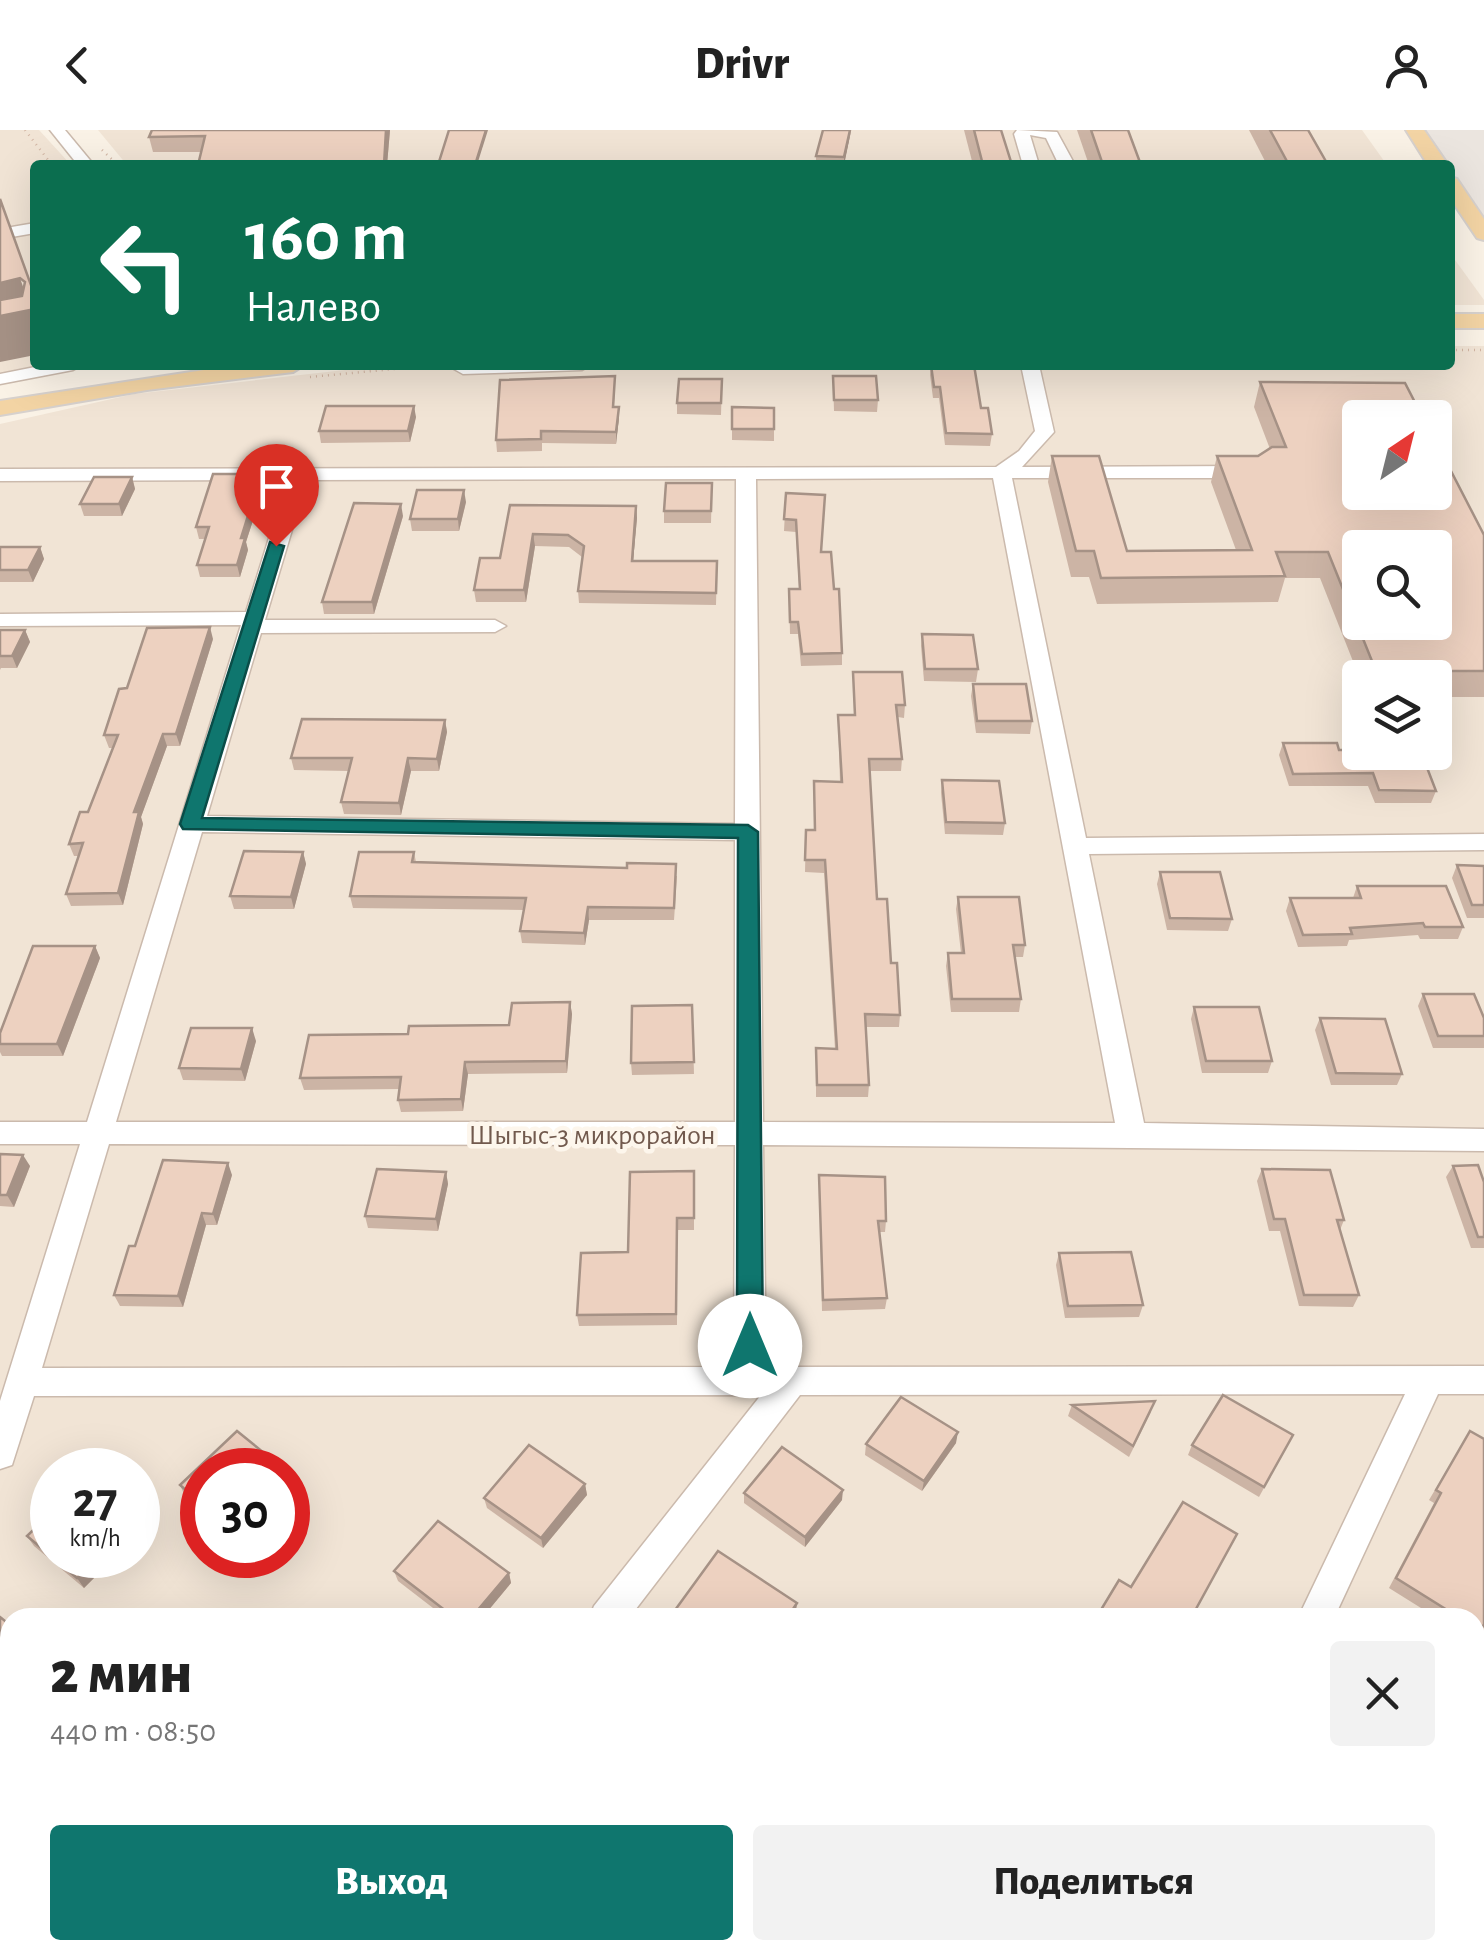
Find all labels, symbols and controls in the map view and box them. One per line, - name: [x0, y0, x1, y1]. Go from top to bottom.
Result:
- icon: back: [50, 38, 105, 93]
- icon: person: [1379, 38, 1434, 93]
- text: Drivr: [695, 42, 789, 87]
- icon: left: [80, 200, 210, 330]
- text: 160 m: [245, 203, 408, 273]
- text: Налево: [245, 285, 381, 330]
- north arrow: [1342, 400, 1452, 510]
- map controls: [1342, 400, 1452, 770]
- pin: [234, 444, 319, 547]
- icon: arrive: [249, 459, 304, 514]
- button: search: [1342, 530, 1452, 640]
- button: layers: [1342, 660, 1452, 770]
- street label: Шыгыс-3 микрорайон: [468, 1122, 716, 1150]
- position arrow: [698, 1294, 802, 1398]
- speed limit sign: 30: [180, 1448, 310, 1578]
- text: 27: [72, 1476, 118, 1526]
- text: km/h: [69, 1526, 121, 1551]
- button: close: [1330, 1641, 1435, 1746]
- text: 2 мин: [50, 1644, 193, 1704]
- text: 440 m · 08:50: [50, 1715, 216, 1747]
- button: Выход: [50, 1825, 733, 1940]
- button: Поделиться: [753, 1825, 1435, 1940]

